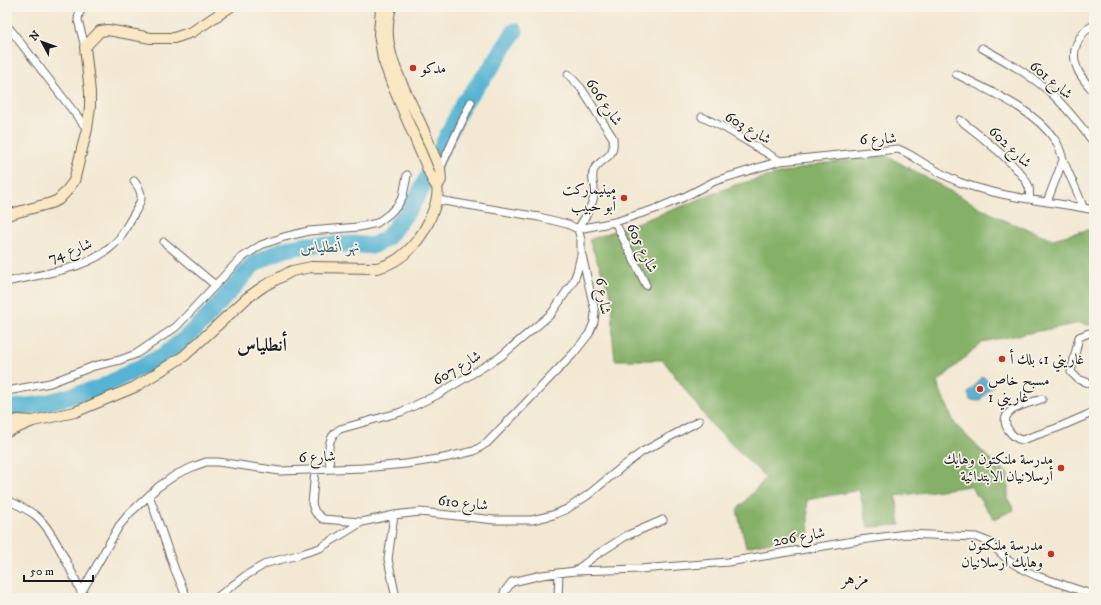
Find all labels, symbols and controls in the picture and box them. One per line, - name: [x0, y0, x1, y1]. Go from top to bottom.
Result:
- north arrow: [22, 22, 62, 62]
- text: N: [27, 28, 43, 44]
- street label: شارع 601: [1024, 56, 1076, 106]
- place label: مدكو: [419, 59, 446, 78]
- marker: مدكو: [408, 63, 418, 73]
- street label: شارع 606: [579, 75, 627, 131]
- street label: شارع 603: [720, 107, 775, 152]
- street label: شارع 602: [982, 122, 1035, 174]
- street label: شارع 6: [859, 129, 897, 152]
- place label: مينيماركت أبو حبيب: [562, 180, 616, 216]
- marker: مينيماركت أبو حبيب: [619, 193, 629, 203]
- street label: شارع 605: [619, 220, 662, 277]
- street label: شارع 74: [45, 234, 96, 271]
- water label: نهر أنطلياس: [300, 234, 360, 258]
- street label: شارع 6: [588, 276, 615, 316]
- district label: أنطلياس: [237, 331, 288, 357]
- street label: شارع 607: [429, 346, 486, 392]
- place label: غاريني 1، بلك أ: [1010, 348, 1084, 373]
- marker: غاريني 1، بلك أ: [997, 354, 1007, 364]
- place label: مسبح خاص غاريني 1: [988, 371, 1050, 411]
- marker: مسبح خاص غاريني 1: [975, 384, 985, 394]
- street label: شارع 6: [298, 447, 336, 470]
- place label: مدرسة ملنكتون وهايك أرسلانيان الابتدائية: [943, 450, 1053, 486]
- marker: مدرسة ملنكتون وهايك أرسلانيان الابتدائية: [1056, 463, 1066, 473]
- street label: شارع 610: [437, 491, 489, 518]
- street label: شارع 206: [771, 523, 827, 554]
- place label: مدرسة ملنكتون وهايك أرسلانيان: [961, 536, 1043, 572]
- marker: مدرسة ملنكتون وهايك أرسلانيان: [1046, 549, 1056, 559]
- scale bar: [24, 557, 93, 583]
- text: 50 m: [30, 564, 54, 579]
- district label: مزهر: [839, 568, 869, 590]

